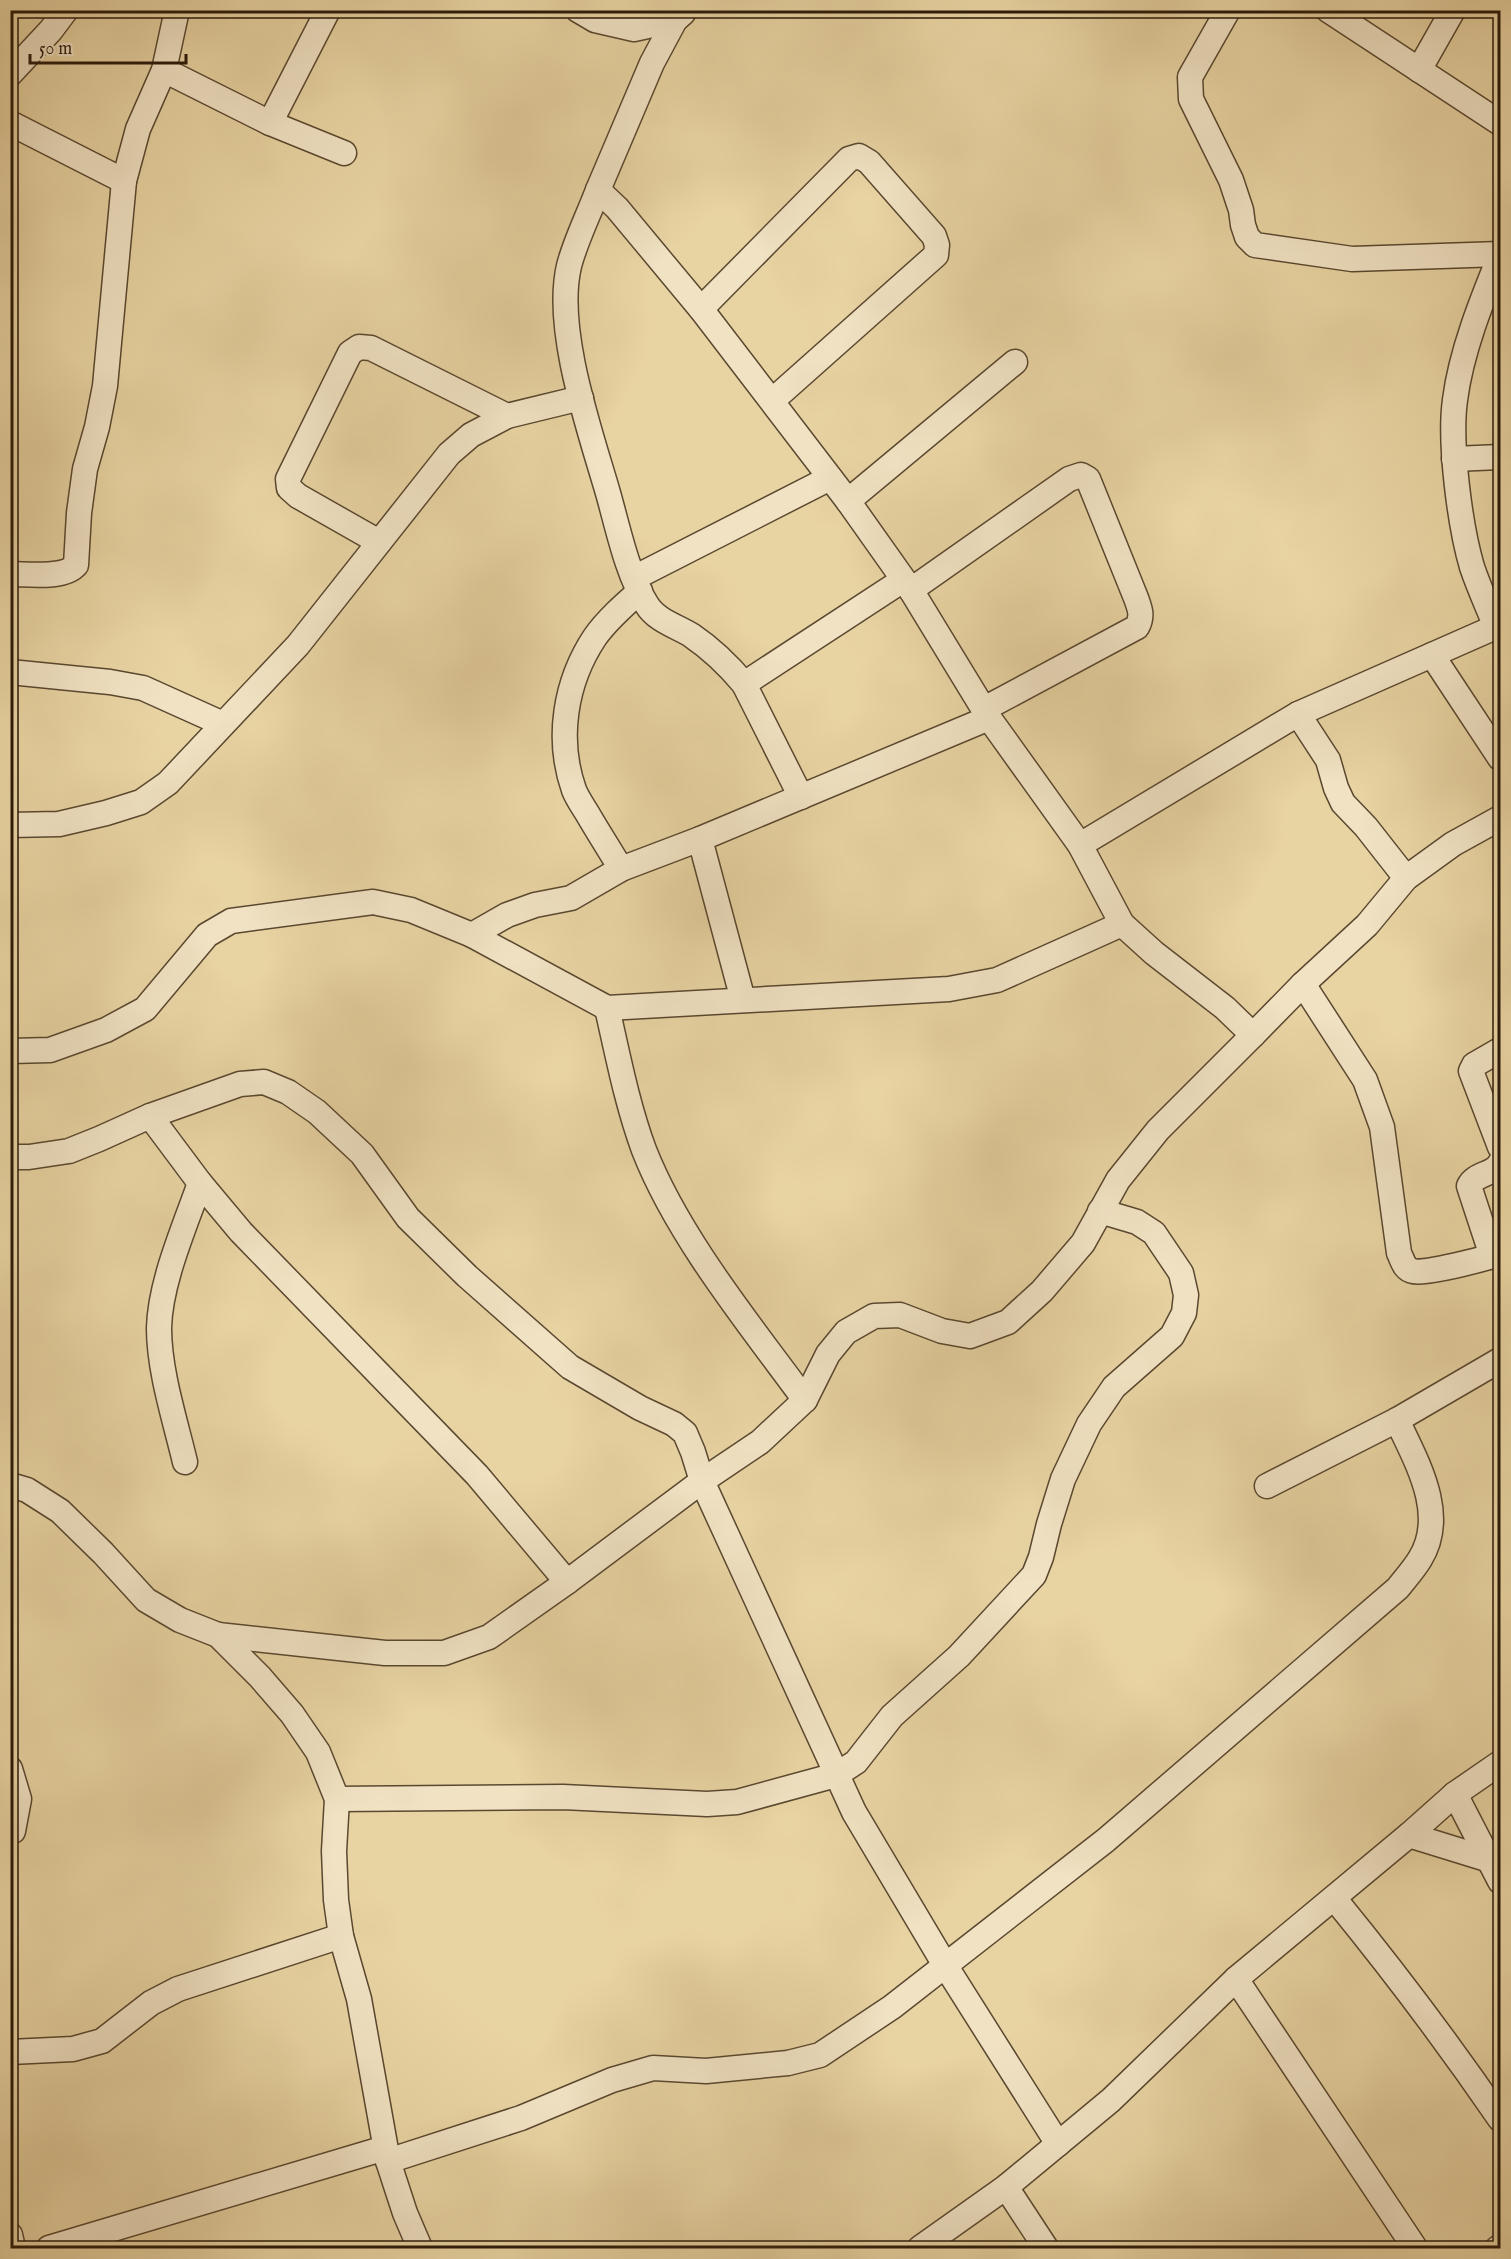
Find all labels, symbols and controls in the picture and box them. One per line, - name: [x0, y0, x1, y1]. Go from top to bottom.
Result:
- scale bar: [30, 27, 186, 65]
- text: 50 m: [39, 38, 72, 61]

